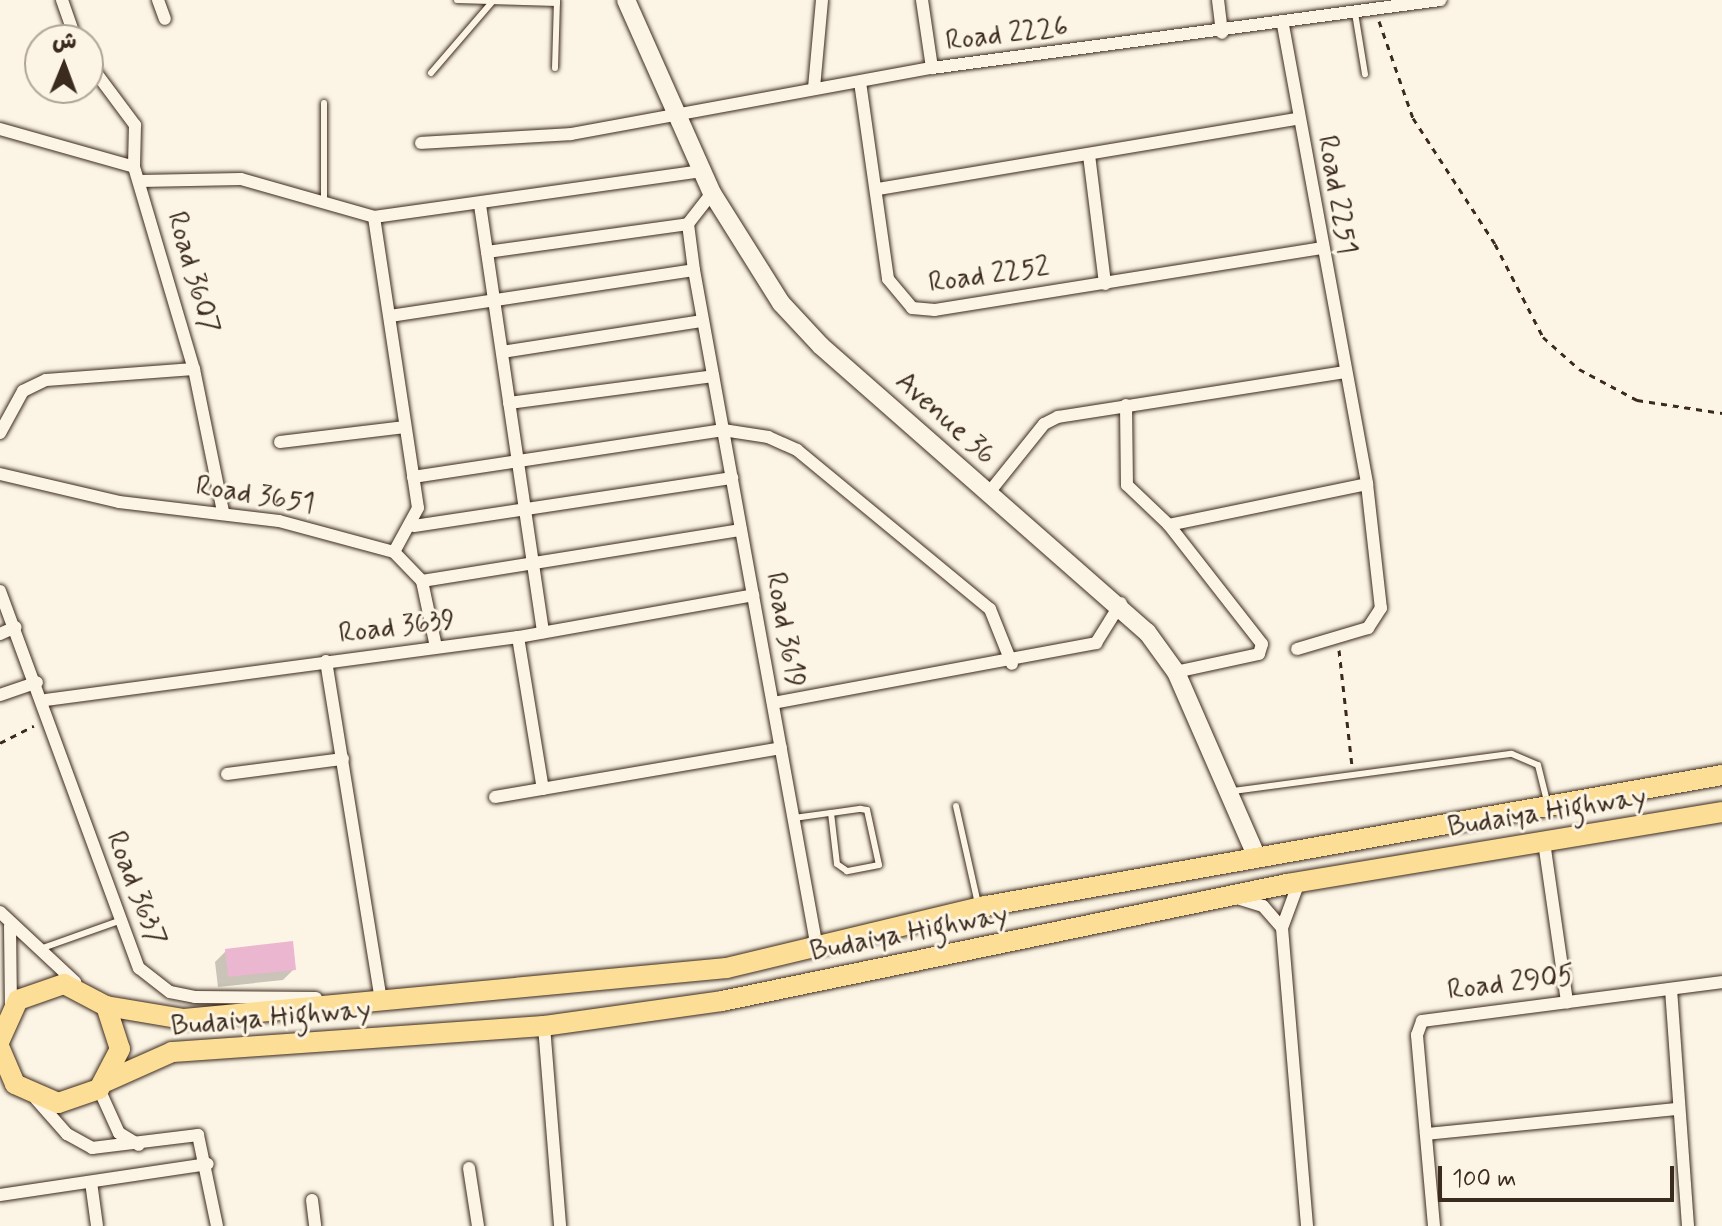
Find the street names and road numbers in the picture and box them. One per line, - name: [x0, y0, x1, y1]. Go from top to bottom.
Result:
- street label: Road 2226: [944, 11, 1070, 59]
- street label: Road 2251: [1309, 133, 1363, 257]
- street label: Road 3607: [159, 208, 225, 338]
- street label: Road 2252: [927, 251, 1051, 301]
- street label: Avenue 36: [888, 365, 1002, 473]
- street label: Road 3651: [193, 470, 317, 522]
- street label: Road 3619: [757, 570, 811, 690]
- street label: Road 3639: [337, 604, 457, 652]
- street label: Budaiya Highway: [1447, 781, 1647, 845]
- street label: Road 3637: [98, 827, 172, 951]
- street label: Budaiya Highway: [809, 899, 1009, 969]
- street label: Road 2905: [1446, 960, 1576, 1008]
- street label: Budaiya Highway: [171, 994, 371, 1044]

